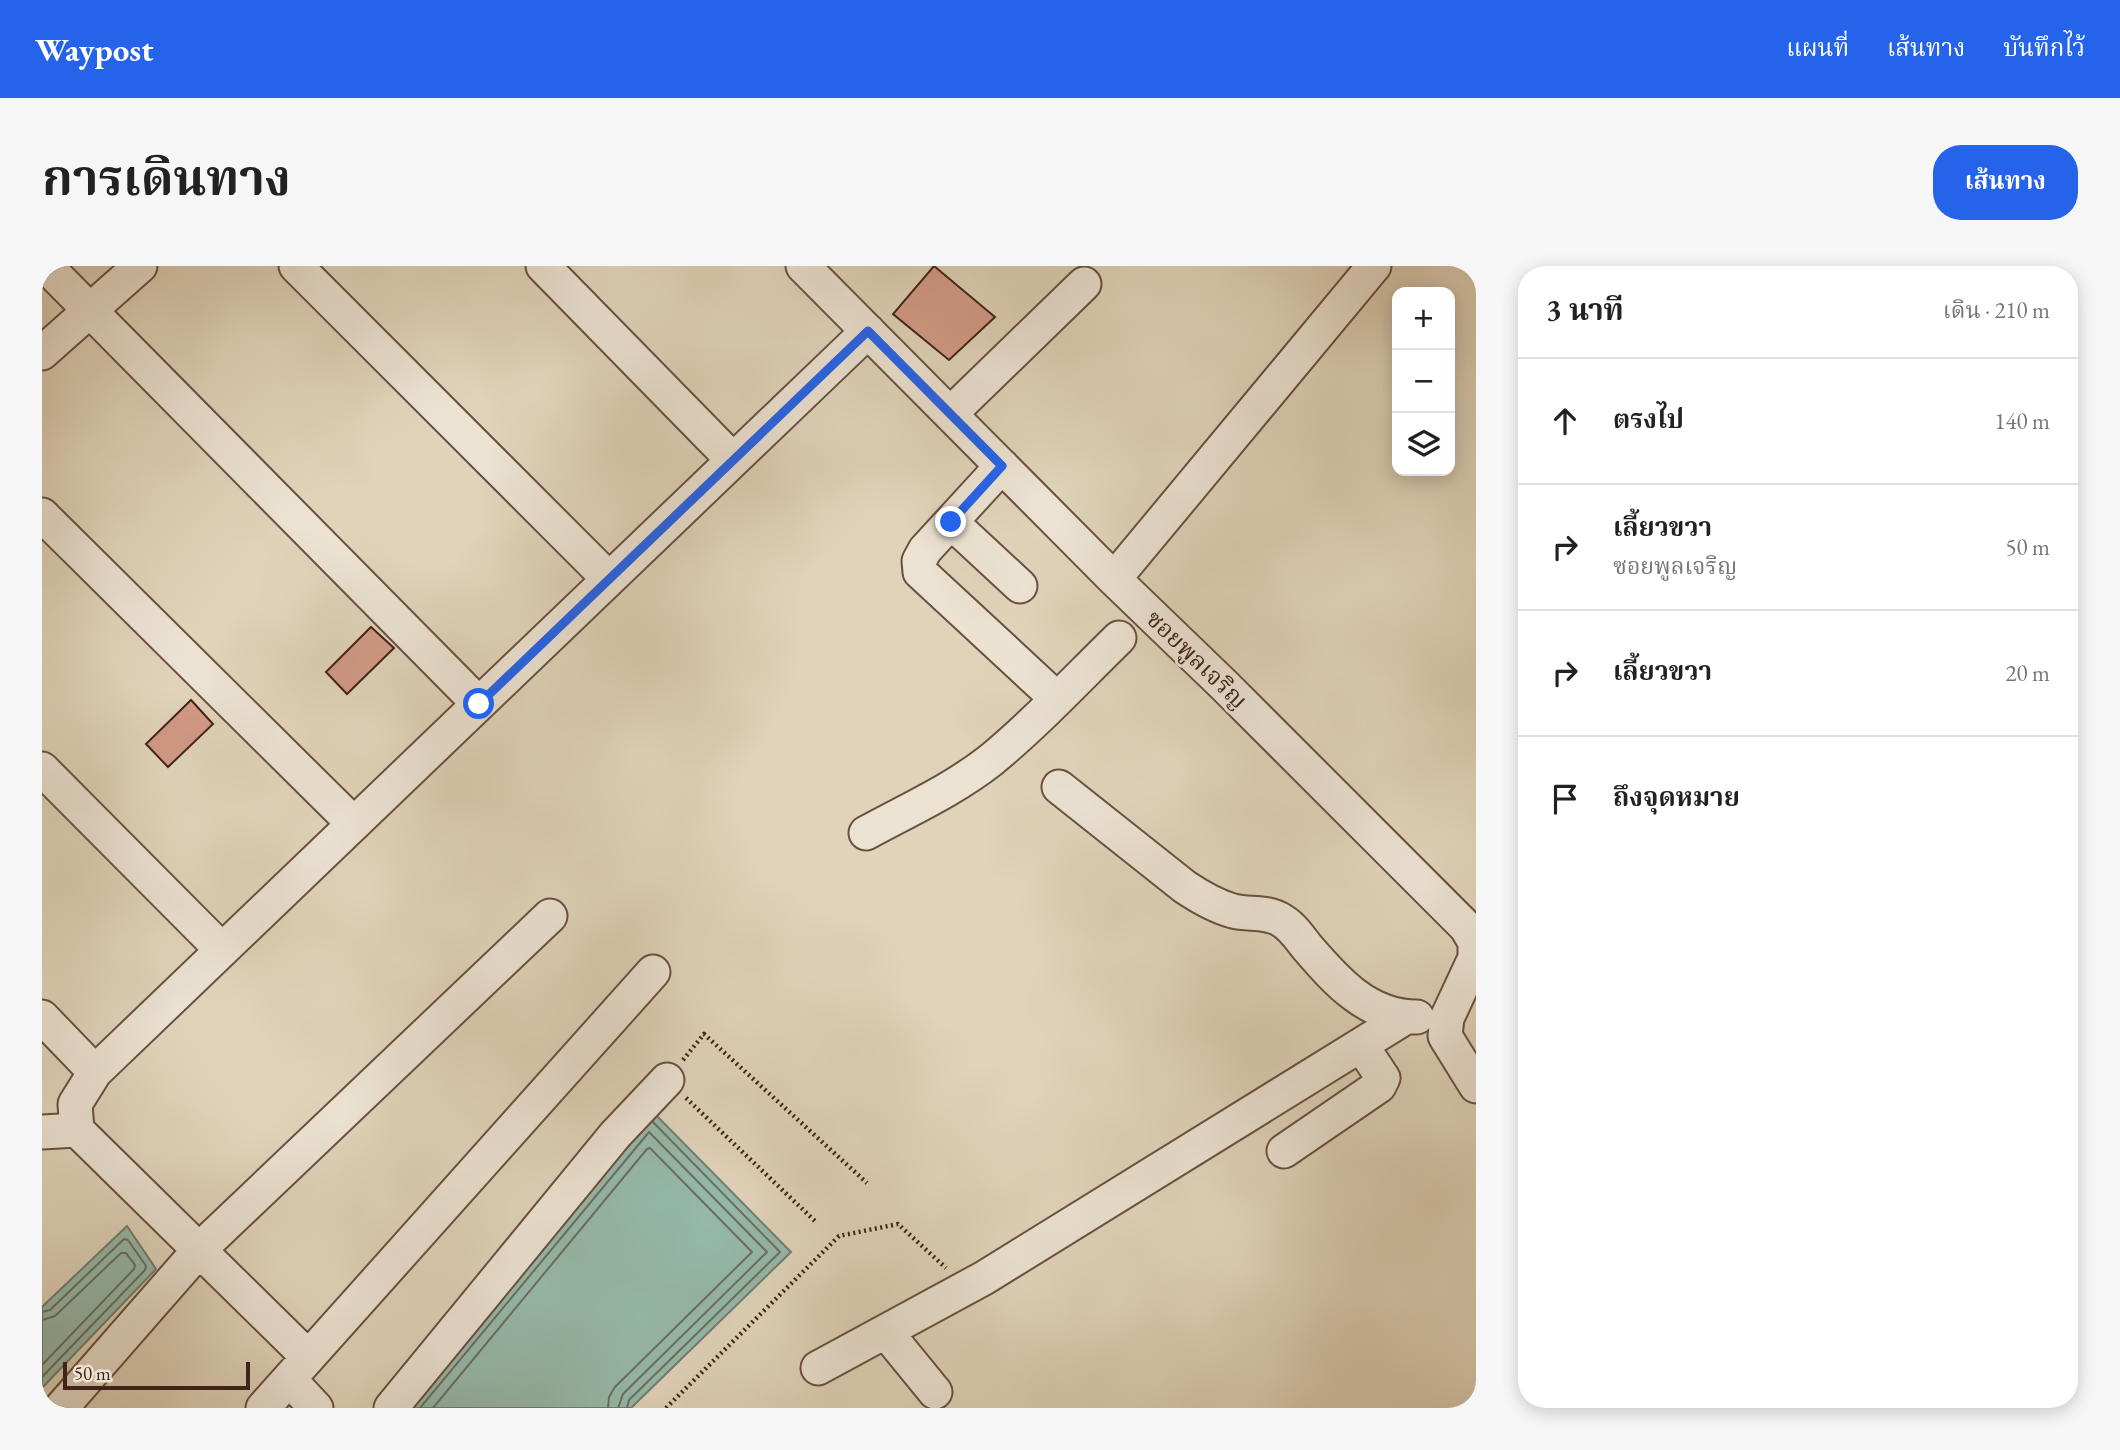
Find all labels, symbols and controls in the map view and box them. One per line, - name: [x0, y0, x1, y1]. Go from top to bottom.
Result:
- text: Waypost: [35, 28, 154, 71]
- text: แผนที่: [1786, 32, 1849, 63]
- text: เส้นทาง: [1887, 32, 1965, 63]
- text: บันทึกไว้: [2003, 32, 2085, 63]
- button: เส้นทาง: [1933, 145, 2078, 220]
- text: การเดินทาง: [42, 146, 291, 210]
- map controls: [1392, 287, 1455, 476]
- button: +: [1392, 287, 1455, 350]
- text: 3 นาที: [1546, 290, 1624, 329]
- text: เดิน · 210 m: [1943, 295, 2050, 325]
- button: −: [1392, 350, 1455, 413]
- icon: ahead: [1546, 402, 1584, 440]
- text: ตรงไป: [1613, 402, 1684, 436]
- text: 140 m: [1994, 406, 2050, 436]
- button: layers: [1392, 413, 1455, 476]
- route end: [935, 506, 966, 537]
- text: เลี้ยวขวา: [1613, 510, 1712, 544]
- icon: right: [1546, 528, 1584, 566]
- text: 50 m: [2005, 532, 2050, 562]
- text: ซอยพูลเจริญ: [1613, 551, 1737, 581]
- street label: ซอยพูลเจริญ: [1140, 603, 1254, 715]
- icon: right: [1546, 654, 1584, 692]
- text: เลี้ยวขวา: [1613, 654, 1712, 688]
- text: 20 m: [2005, 658, 2050, 688]
- route start: [463, 688, 494, 719]
- icon: arrive: [1546, 780, 1584, 818]
- text: ถึงจุดหมาย: [1613, 780, 1740, 814]
- scale bar: [63, 1359, 250, 1391]
- text: 50 m: [74, 1361, 111, 1386]

